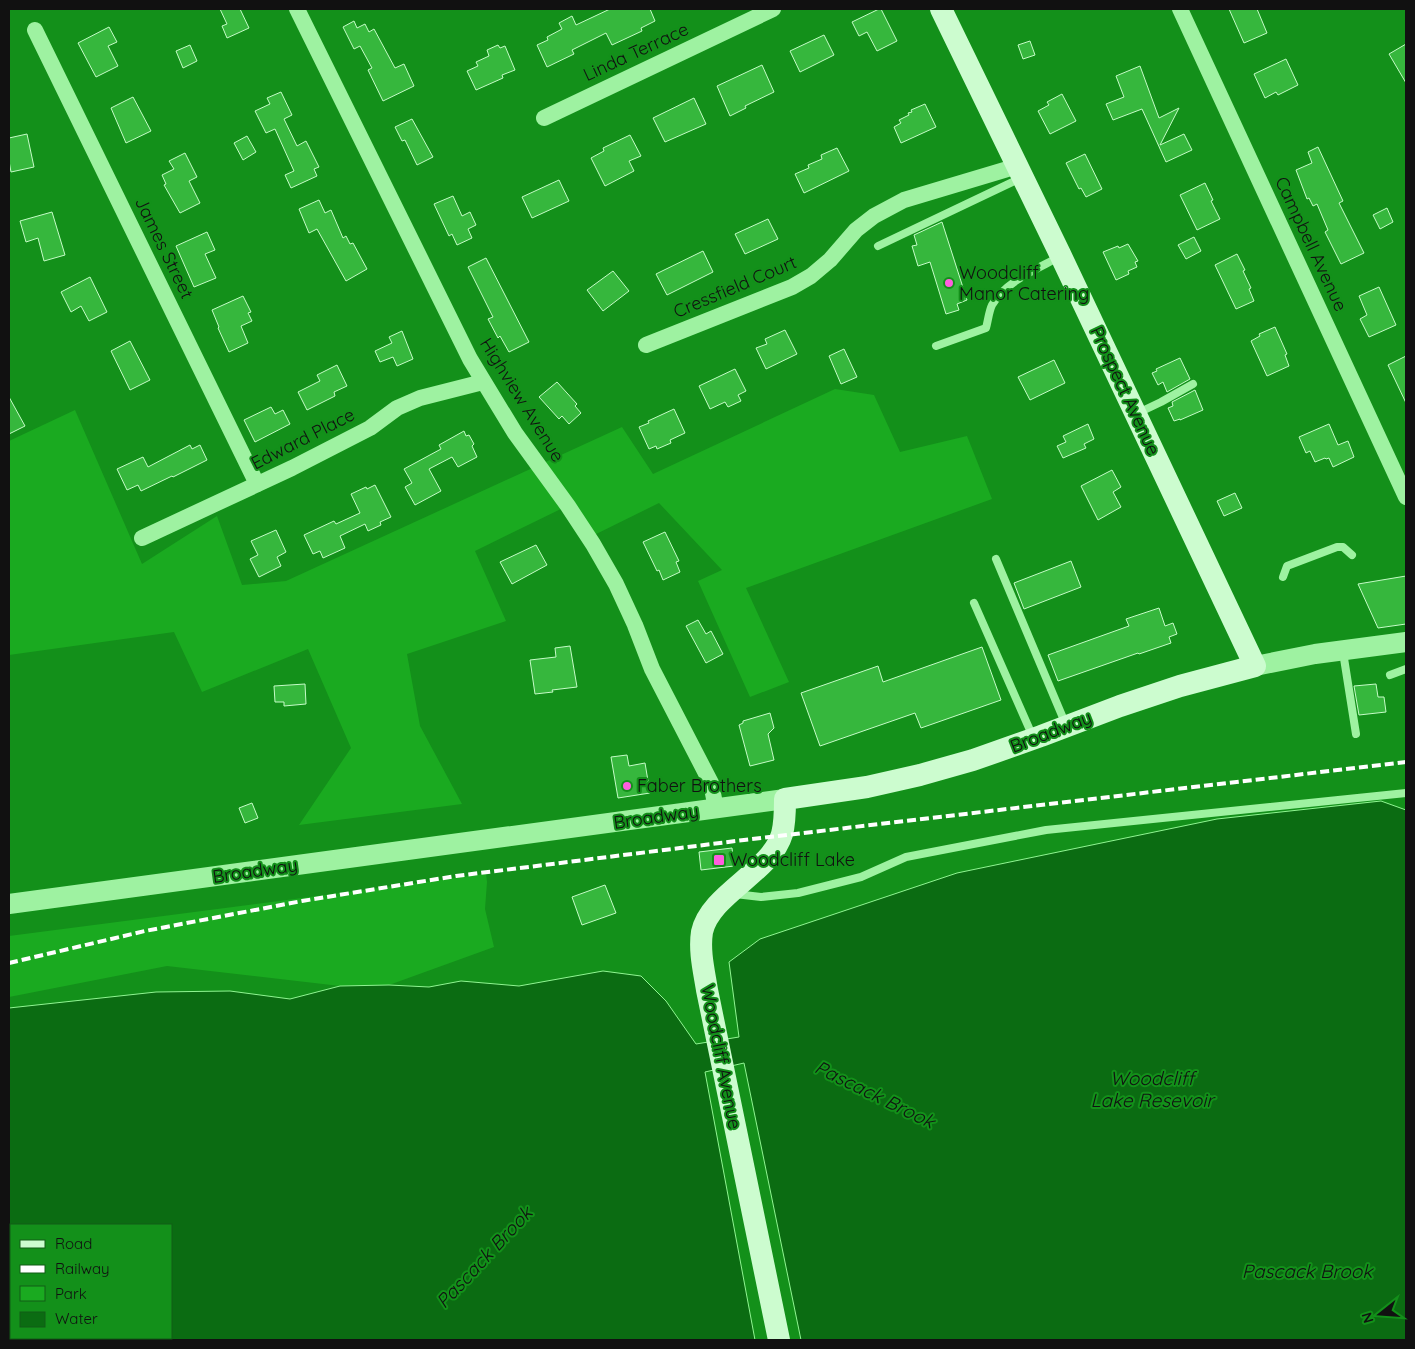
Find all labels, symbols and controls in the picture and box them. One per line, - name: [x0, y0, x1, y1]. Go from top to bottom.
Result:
- street label: Linda Terrace: [579, 17, 692, 86]
- street label: Campbell Avenue: [1270, 173, 1353, 315]
- street label: James Street: [130, 193, 199, 302]
- street label: Cressfield Court: [670, 250, 800, 323]
- place label: Woodcliff Manor Catering: [959, 261, 1089, 305]
- marker: Woodcliff Manor Catering: [943, 277, 955, 289]
- street label: Prospect Avenue: [1086, 323, 1165, 459]
- street label: Highview Avenue: [475, 334, 570, 466]
- street label: Edward Place: [247, 403, 358, 474]
- street label: Broadway: [1007, 705, 1095, 758]
- place label: Faber Brothers: [637, 774, 762, 797]
- marker: Faber Brothers: [621, 780, 633, 792]
- street label: Broadway: [612, 799, 700, 834]
- place label: Woodcliff Lake: [730, 848, 855, 871]
- street label: Broadway: [211, 853, 299, 888]
- marker: Woodcliff Lake: [712, 853, 726, 867]
- street label: Woodcliff Avenue: [696, 983, 747, 1131]
- water label: Pascack Brook: [811, 1055, 941, 1134]
- water label: Woodcliff Lake Resevoir: [1090, 1066, 1216, 1112]
- water label: Pascack Brook: [431, 1200, 539, 1313]
- legend: [10, 1224, 172, 1339]
- text: Road: [55, 1234, 92, 1253]
- text: Railway: [55, 1259, 110, 1278]
- water label: Pascack Brook: [1242, 1259, 1374, 1283]
- text: Park: [55, 1284, 87, 1303]
- north arrow: [1355, 1289, 1405, 1339]
- text: Water: [55, 1309, 98, 1328]
- text: N: [1357, 1310, 1378, 1325]

